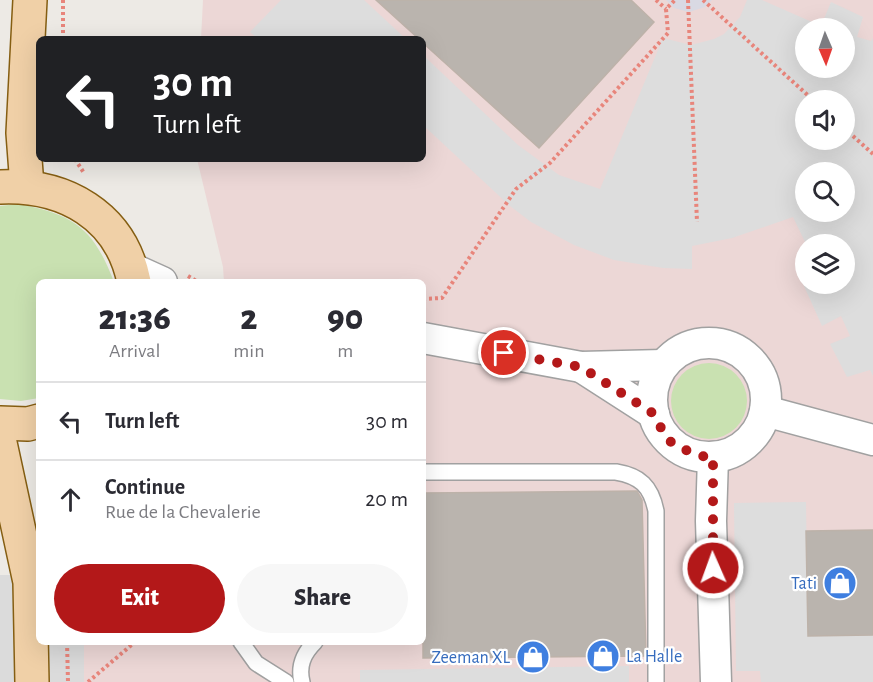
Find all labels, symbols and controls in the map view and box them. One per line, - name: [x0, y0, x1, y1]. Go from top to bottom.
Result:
- north arrow: [795, 18, 855, 78]
- map controls: [795, 18, 855, 294]
- icon: left: [54, 60, 132, 138]
- text: 30 m: [153, 62, 233, 104]
- button: sound: [795, 90, 855, 150]
- text: Turn left: [153, 111, 241, 138]
- button: search: [795, 162, 855, 222]
- button: layers: [795, 234, 855, 294]
- text: 21:36: [99, 300, 171, 336]
- text: 2: [240, 300, 258, 336]
- text: 90: [327, 300, 363, 336]
- pin: [478, 327, 529, 378]
- icon: arrive: [487, 336, 520, 369]
- text: Arrival: [109, 341, 160, 361]
- text: min: [233, 341, 265, 361]
- text: m: [337, 341, 353, 361]
- icon: left: [54, 405, 87, 438]
- text: Turn left: [105, 410, 179, 432]
- text: 30 m: [366, 410, 408, 432]
- text: Continue: [105, 476, 185, 498]
- icon: ahead: [54, 483, 87, 516]
- text: 20 m: [365, 488, 408, 510]
- text: Rue de la Chevalerie: [105, 502, 261, 522]
- position arrow: [681, 536, 745, 600]
- button: Exit: [54, 564, 225, 633]
- button: Share: [237, 564, 408, 633]
- shop icon: Tati: [822, 565, 858, 601]
- place label: Tati: [791, 575, 817, 593]
- shop icon: La Halle: [585, 638, 621, 674]
- shop icon: Zeeman XL: [515, 639, 551, 675]
- place label: La Halle: [626, 648, 682, 666]
- place label: Zeeman XL: [431, 649, 511, 667]

